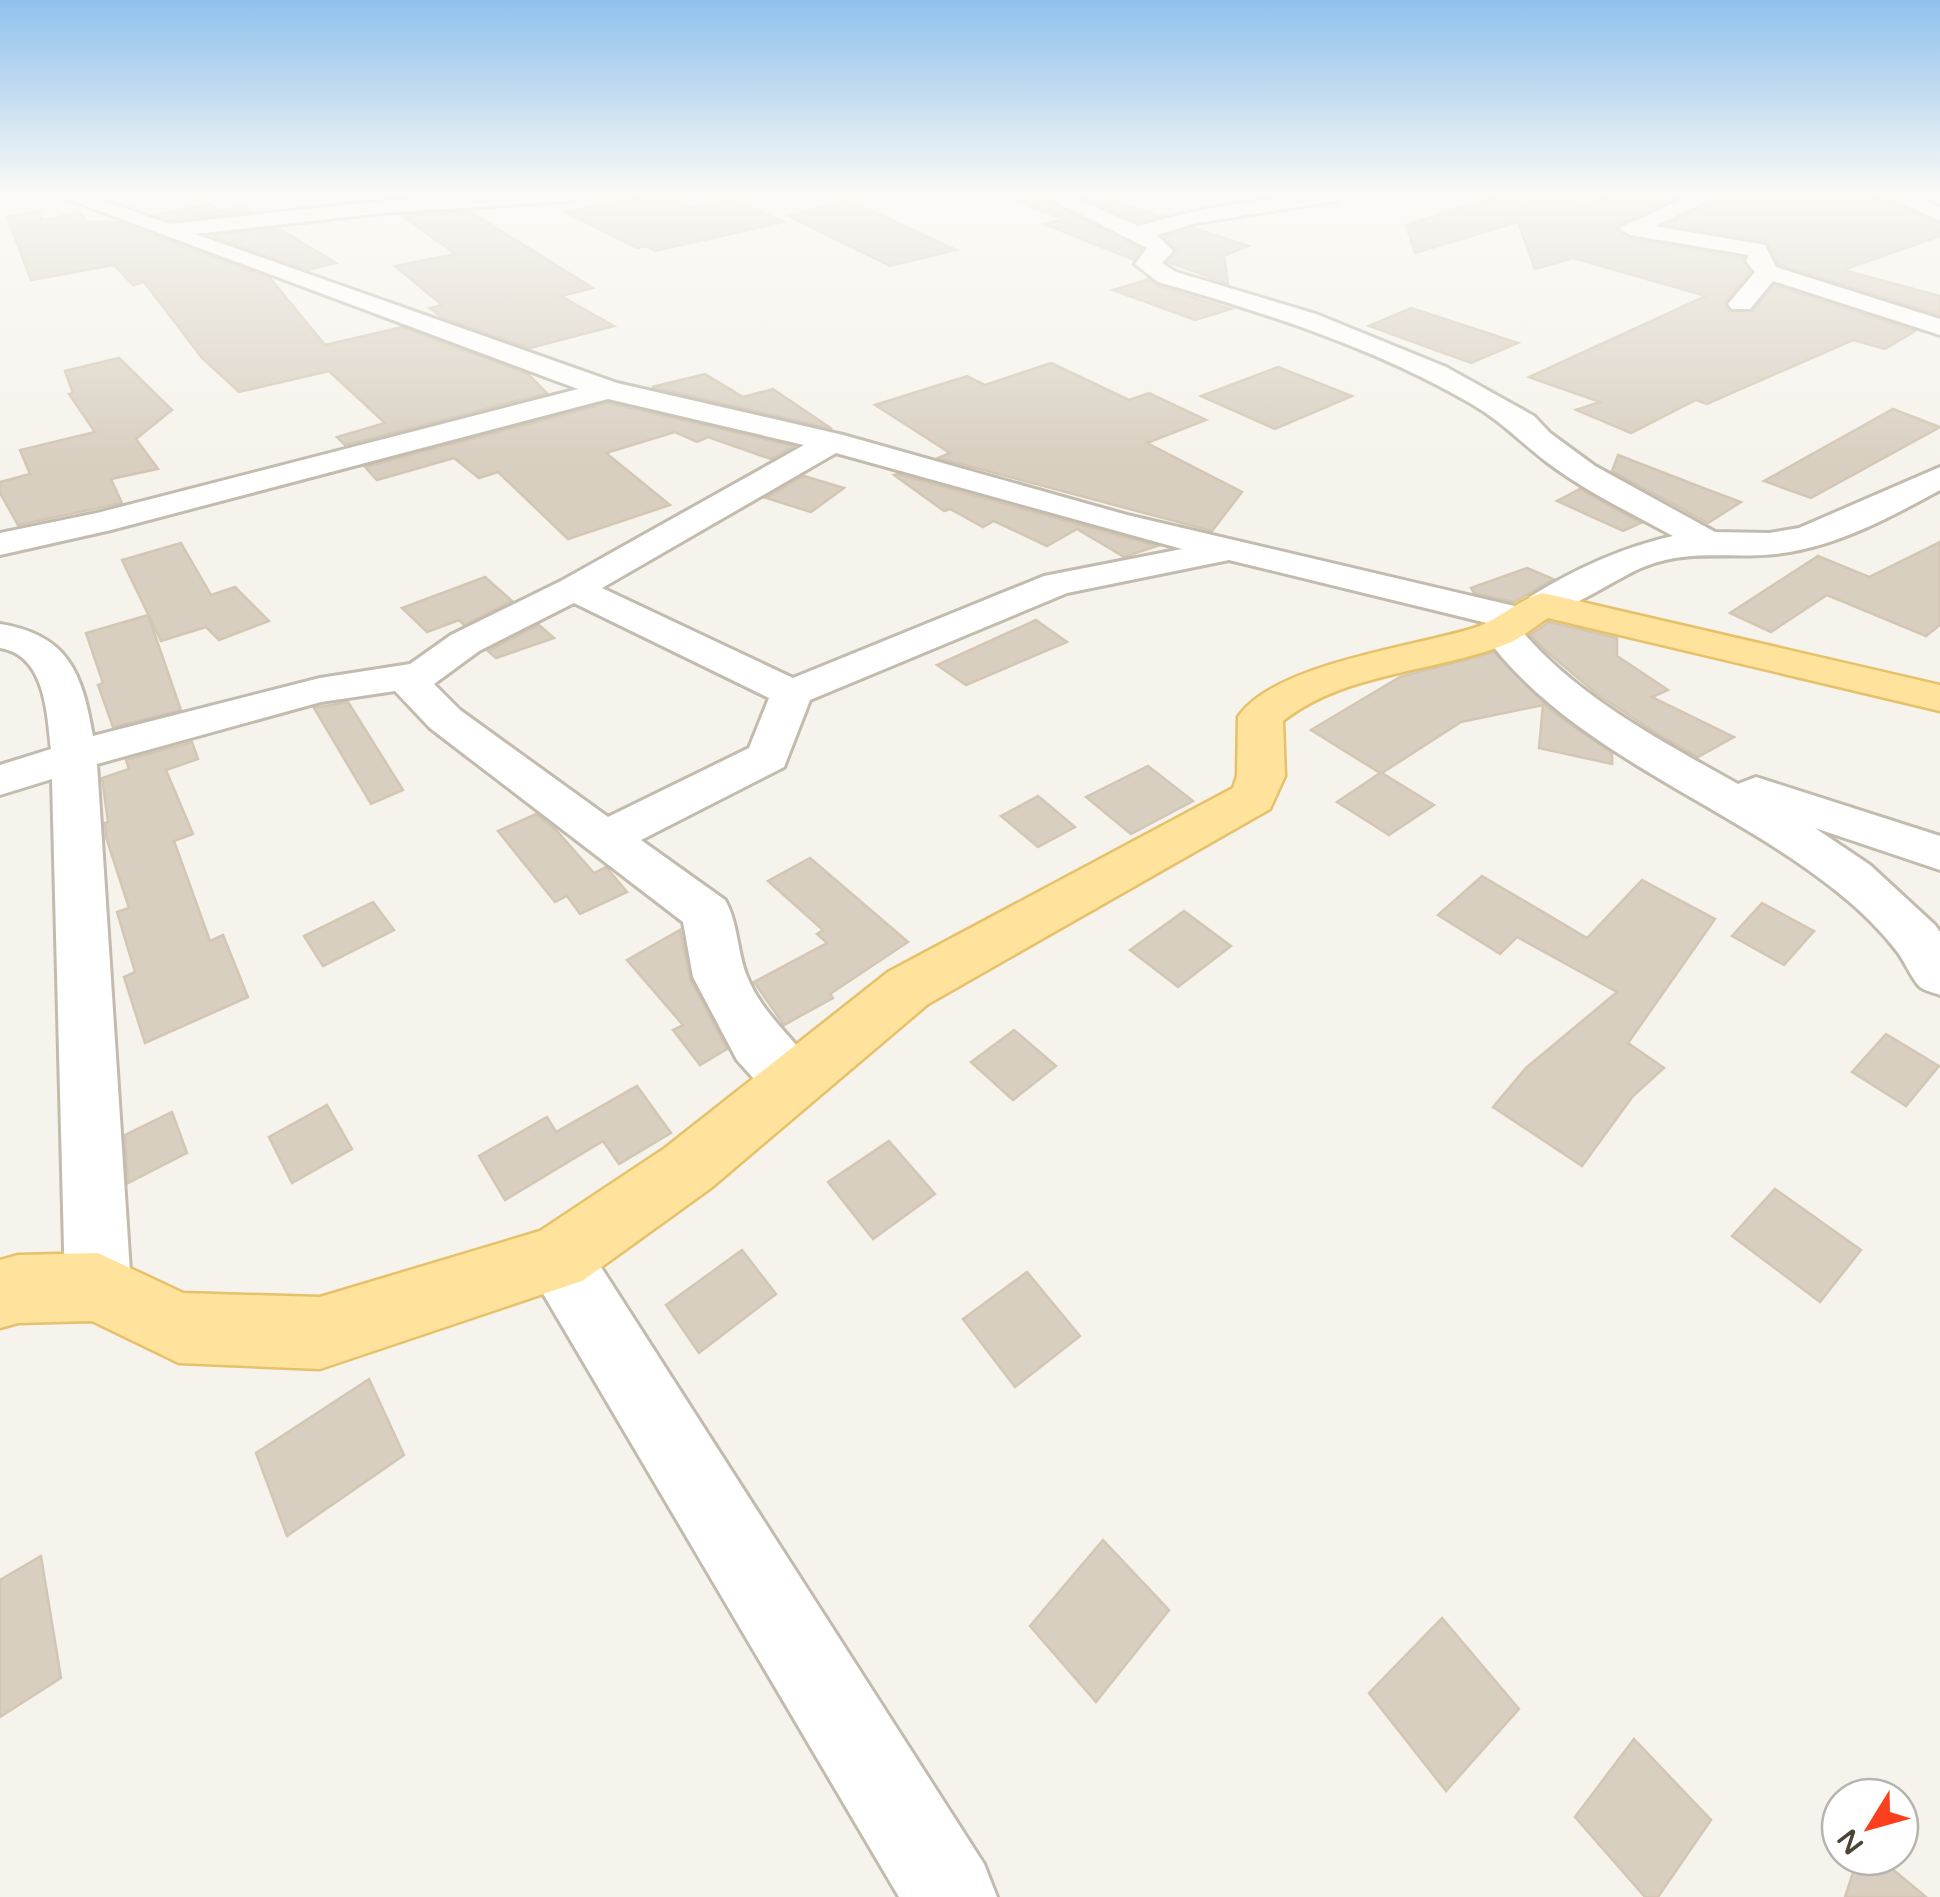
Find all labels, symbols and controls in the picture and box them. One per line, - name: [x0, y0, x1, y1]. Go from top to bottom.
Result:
- north arrow: [1820, 1777, 1920, 1877]
- text: N: [1830, 1822, 1871, 1861]

